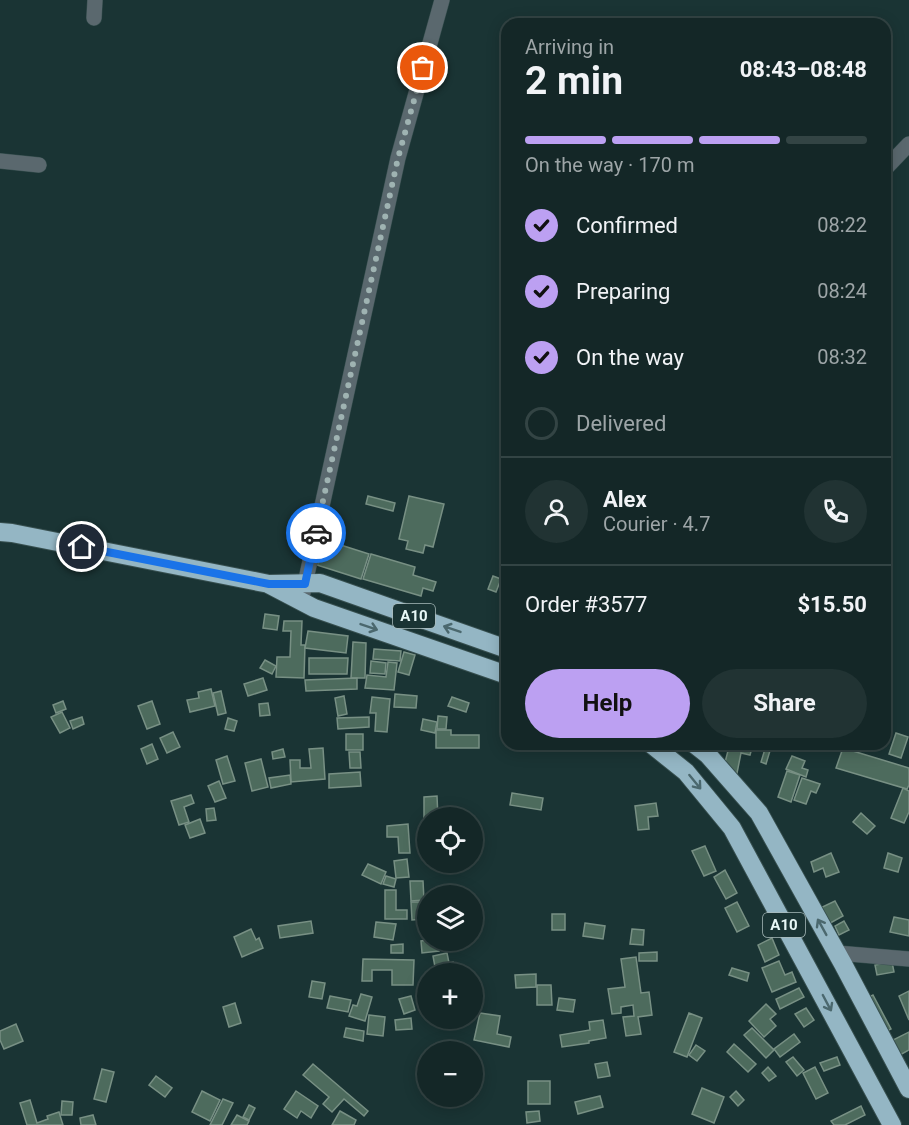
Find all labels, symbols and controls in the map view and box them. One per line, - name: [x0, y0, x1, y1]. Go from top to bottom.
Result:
- text: Arriving in: [525, 35, 614, 59]
- pin: [397, 42, 448, 93]
- icon: bag: [406, 51, 439, 84]
- text: 08:43–08:48: [740, 57, 867, 82]
- text: 2 min: [525, 58, 623, 104]
- text: On the way · 170 m: [525, 153, 694, 177]
- icon: check: [525, 209, 558, 242]
- text: Confirmed: [576, 213, 678, 238]
- text: 08:22: [817, 213, 867, 237]
- icon: check: [525, 275, 558, 308]
- text: Preparing: [576, 279, 670, 304]
- text: 08:24: [817, 279, 867, 303]
- icon: check: [525, 341, 558, 374]
- text: On the way: [576, 345, 684, 370]
- text: 08:32: [817, 345, 867, 369]
- text: Delivered: [576, 411, 666, 436]
- button: person: [525, 480, 588, 543]
- button: phone: [804, 480, 867, 543]
- text: Alex: [603, 487, 647, 512]
- courier: [286, 503, 346, 563]
- text: Courier · 4.7: [603, 512, 710, 536]
- icon: car: [300, 517, 333, 550]
- pin: [56, 521, 107, 572]
- icon: home: [65, 530, 98, 563]
- text: Order #3577: [525, 592, 647, 617]
- text: $15.50: [798, 592, 867, 617]
- road number: A10: [393, 604, 435, 628]
- one-way arrow: [359, 622, 378, 633]
- one-way arrow: [443, 623, 462, 634]
- button: Help: [525, 669, 690, 738]
- button: Share: [702, 669, 867, 738]
- one-way arrow: [688, 774, 701, 790]
- map controls: [417, 807, 483, 1107]
- button: locate: [417, 807, 483, 873]
- button: layers: [417, 885, 483, 951]
- road number: A10: [763, 913, 805, 937]
- one-way arrow: [816, 918, 827, 936]
- button: +: [417, 963, 483, 1029]
- one-way arrow: [821, 994, 833, 1011]
- button: −: [417, 1041, 483, 1107]

